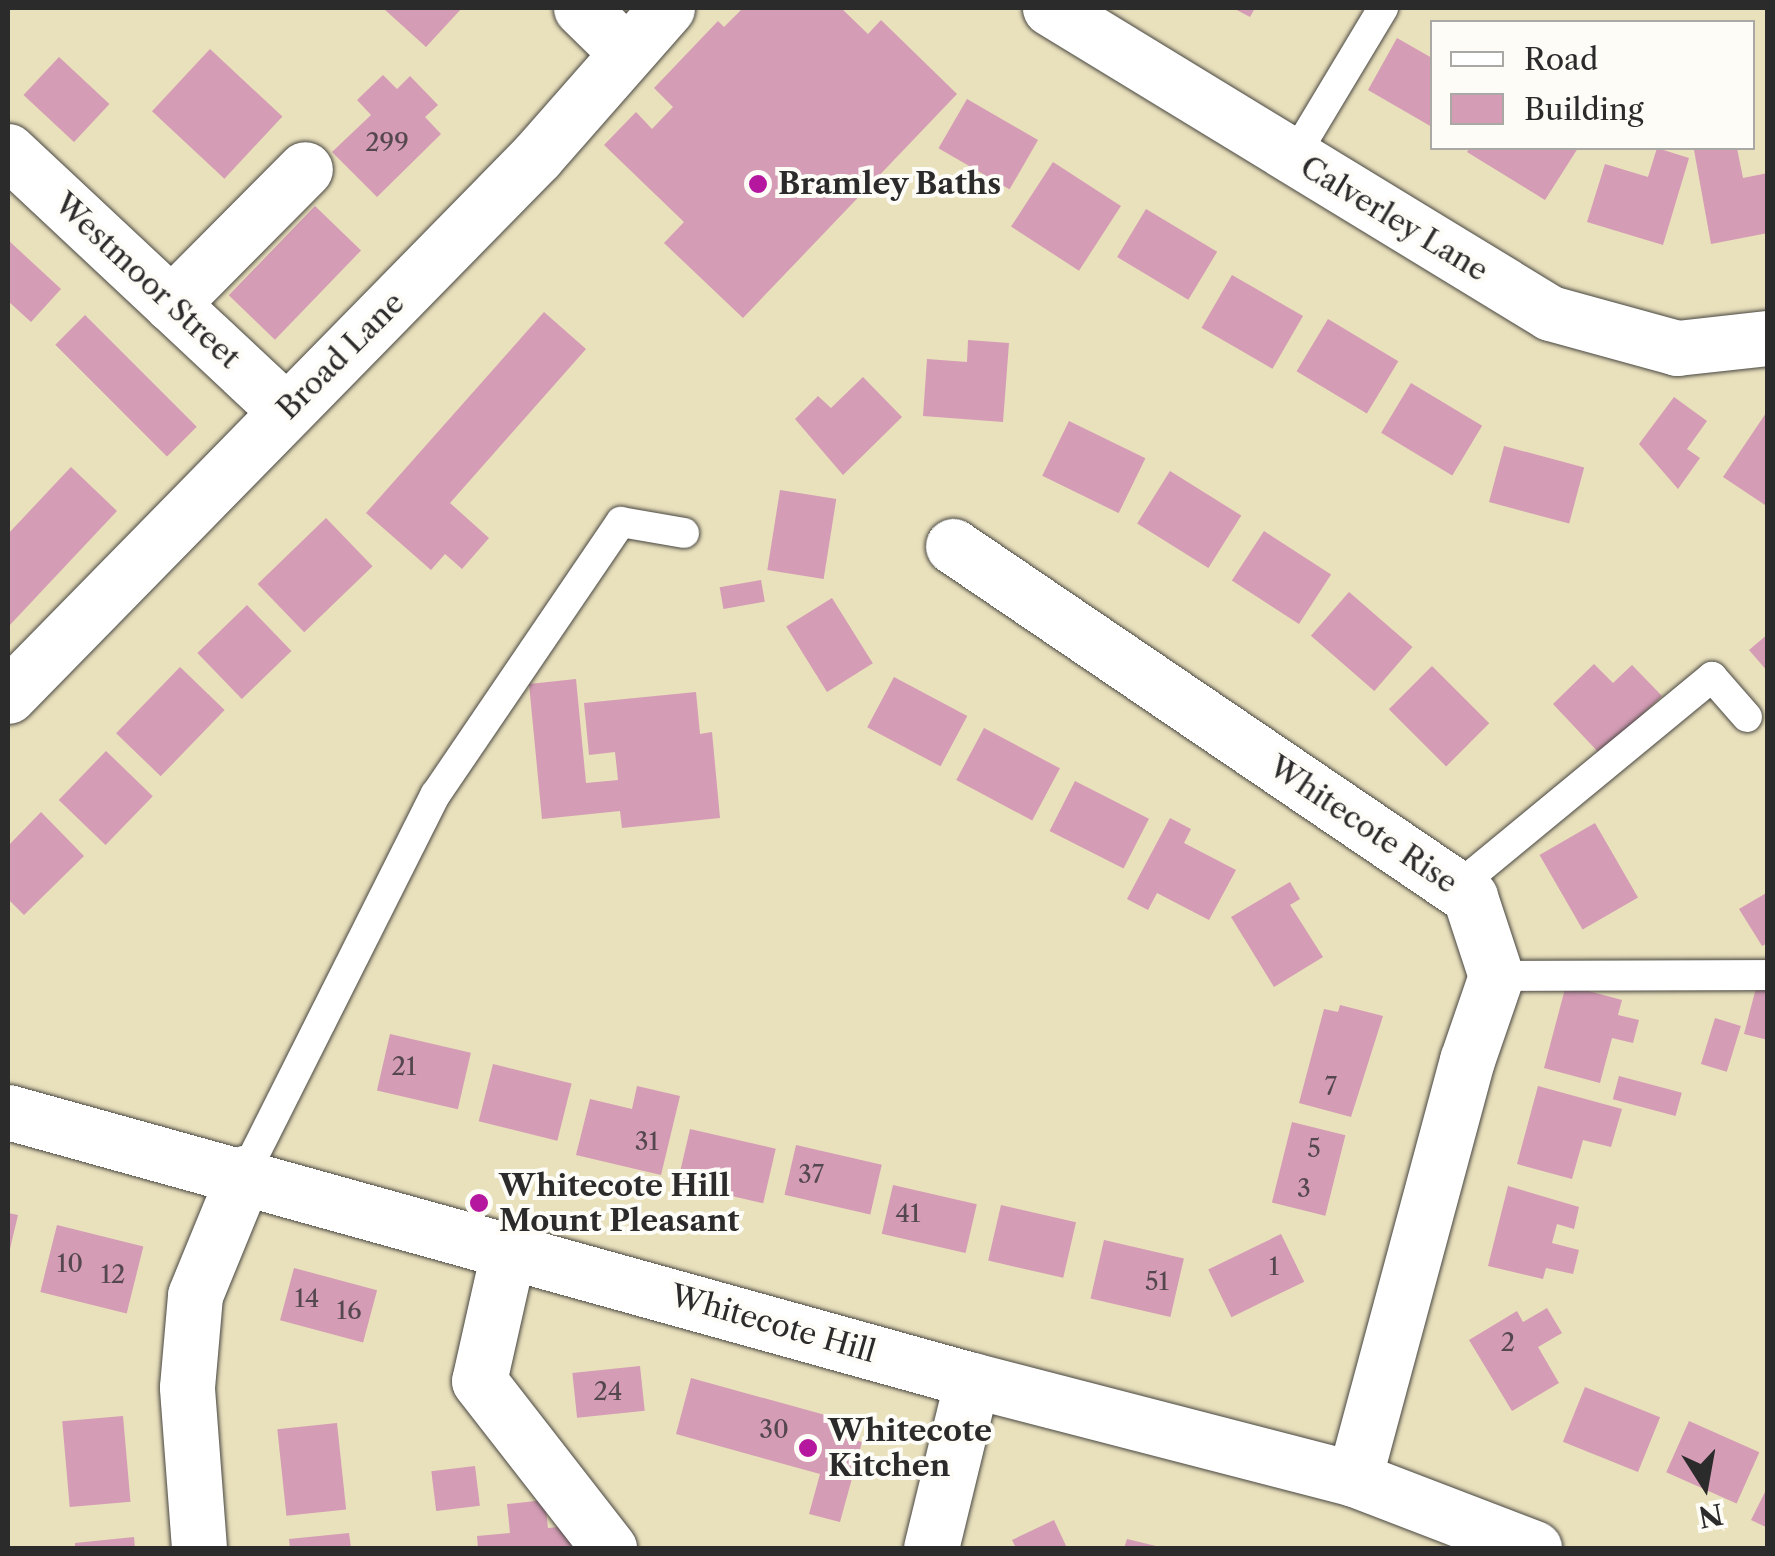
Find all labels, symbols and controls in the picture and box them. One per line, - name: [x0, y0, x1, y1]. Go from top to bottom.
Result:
- legend: [1430, 20, 1755, 150]
- text: Road: [1524, 41, 1598, 78]
- text: Building: [1524, 91, 1644, 128]
- house number: 299: [365, 128, 409, 158]
- street label: Calverley Lane: [1293, 149, 1495, 289]
- place label: Bramley Baths: [778, 166, 1002, 202]
- marker: Bramley Baths: [747, 173, 769, 195]
- street label: Westmoor Street: [47, 186, 247, 376]
- street label: Broad Lane: [270, 285, 412, 427]
- street label: Whitecote Rise: [1262, 749, 1464, 901]
- house number: 21: [392, 1052, 416, 1082]
- house number: 7: [1325, 1072, 1337, 1102]
- house number: 31: [635, 1127, 659, 1157]
- house number: 5: [1307, 1134, 1321, 1164]
- house number: 37: [798, 1160, 824, 1190]
- place label: Whitecote Hill Mount Pleasant: [499, 1168, 739, 1238]
- house number: 3: [1297, 1174, 1311, 1204]
- marker: Whitecote Hill Mount Pleasant: [468, 1192, 490, 1214]
- house number: 41: [896, 1199, 920, 1229]
- house number: 10: [57, 1249, 83, 1279]
- house number: 1: [1269, 1252, 1279, 1282]
- house number: 12: [101, 1260, 125, 1290]
- house number: 51: [1145, 1267, 1169, 1297]
- street label: Whitecote Hill: [667, 1278, 879, 1370]
- house number: 14: [295, 1284, 319, 1314]
- house number: 16: [336, 1296, 362, 1326]
- house number: 2: [1501, 1328, 1515, 1358]
- house number: 24: [594, 1377, 622, 1407]
- place label: Whitecote Kitchen: [828, 1413, 992, 1484]
- house number: 30: [759, 1415, 789, 1445]
- north arrow: [1655, 1436, 1755, 1536]
- marker: Whitecote Kitchen: [797, 1437, 819, 1459]
- text: N: [1696, 1496, 1726, 1534]

